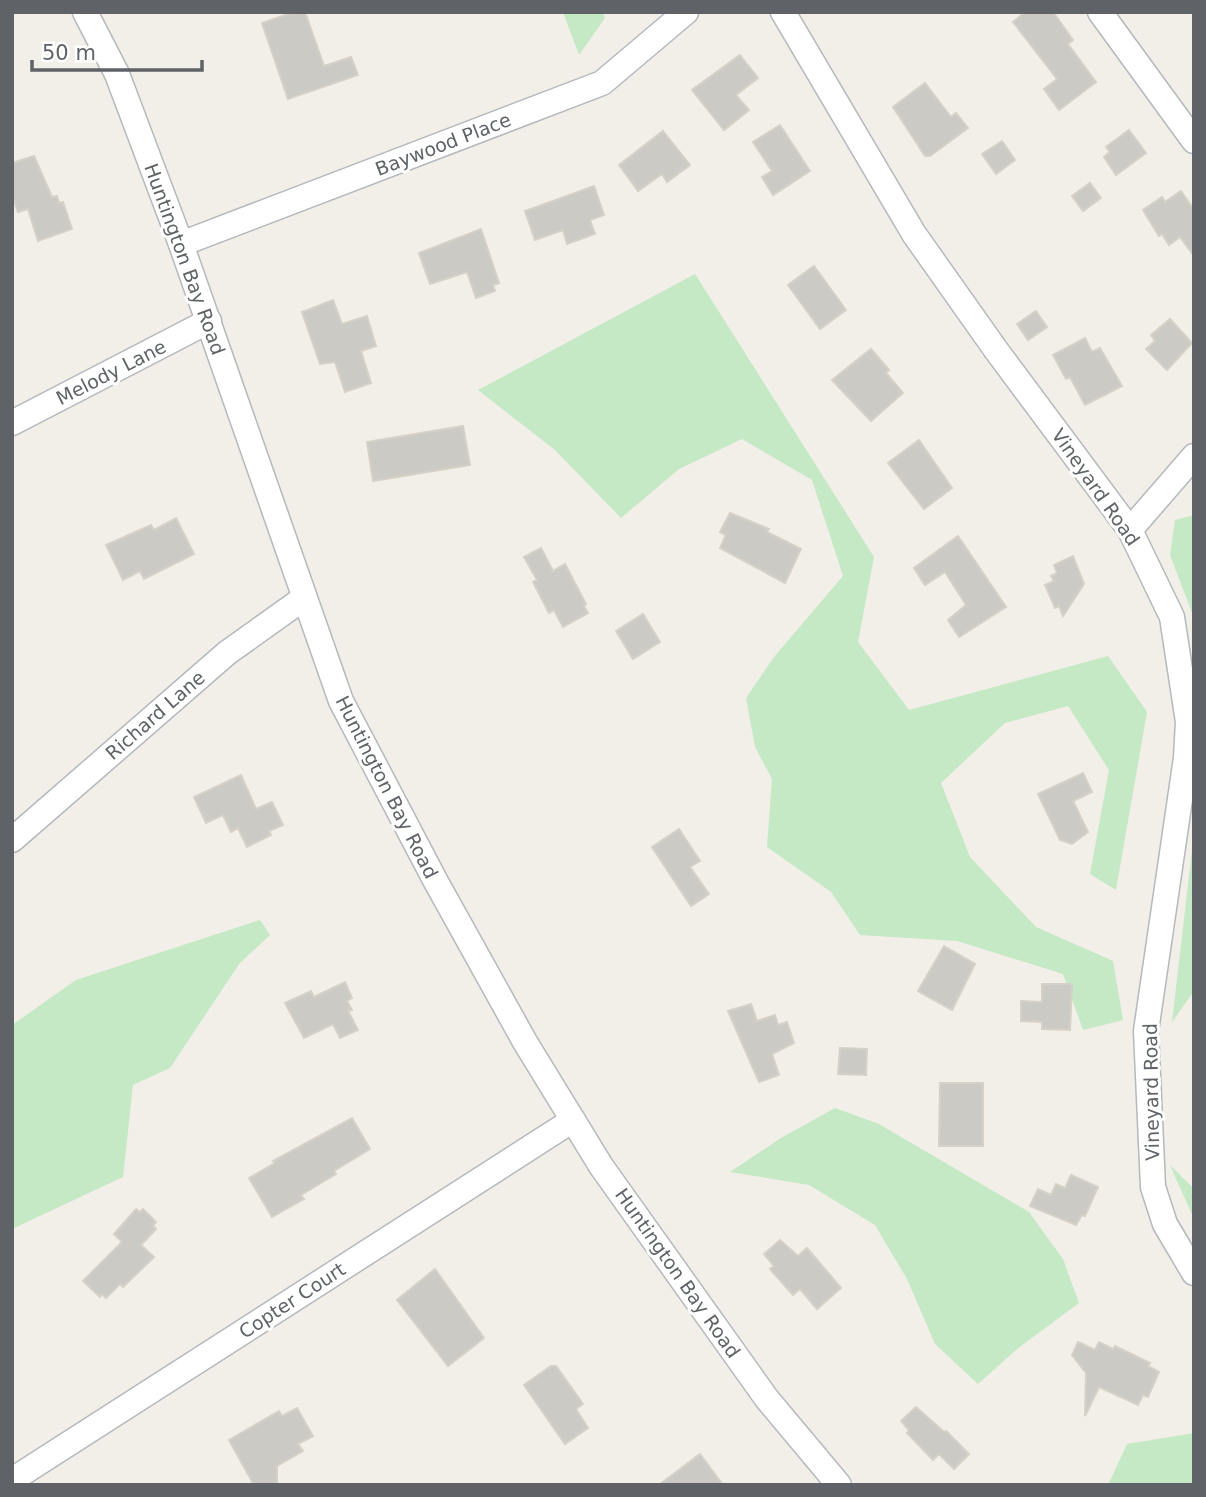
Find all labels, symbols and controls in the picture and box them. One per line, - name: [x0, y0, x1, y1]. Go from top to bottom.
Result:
- scale bar: [32, 28, 201, 72]
- text: 50 m: [42, 41, 96, 65]
- street label: Baywood Place: [372, 108, 514, 180]
- street label: Huntington Bay Road: [140, 160, 230, 358]
- street label: Melody Lane: [52, 335, 170, 409]
- street label: Vineyard Road: [1047, 424, 1145, 550]
- street label: Richard Lane: [101, 666, 209, 764]
- street label: Huntington Bay Road: [331, 692, 443, 882]
- street label: Vineyard Road: [1139, 1023, 1163, 1161]
- street label: Huntington Bay Road: [611, 1184, 745, 1362]
- street label: Copter Court: [235, 1258, 349, 1342]

